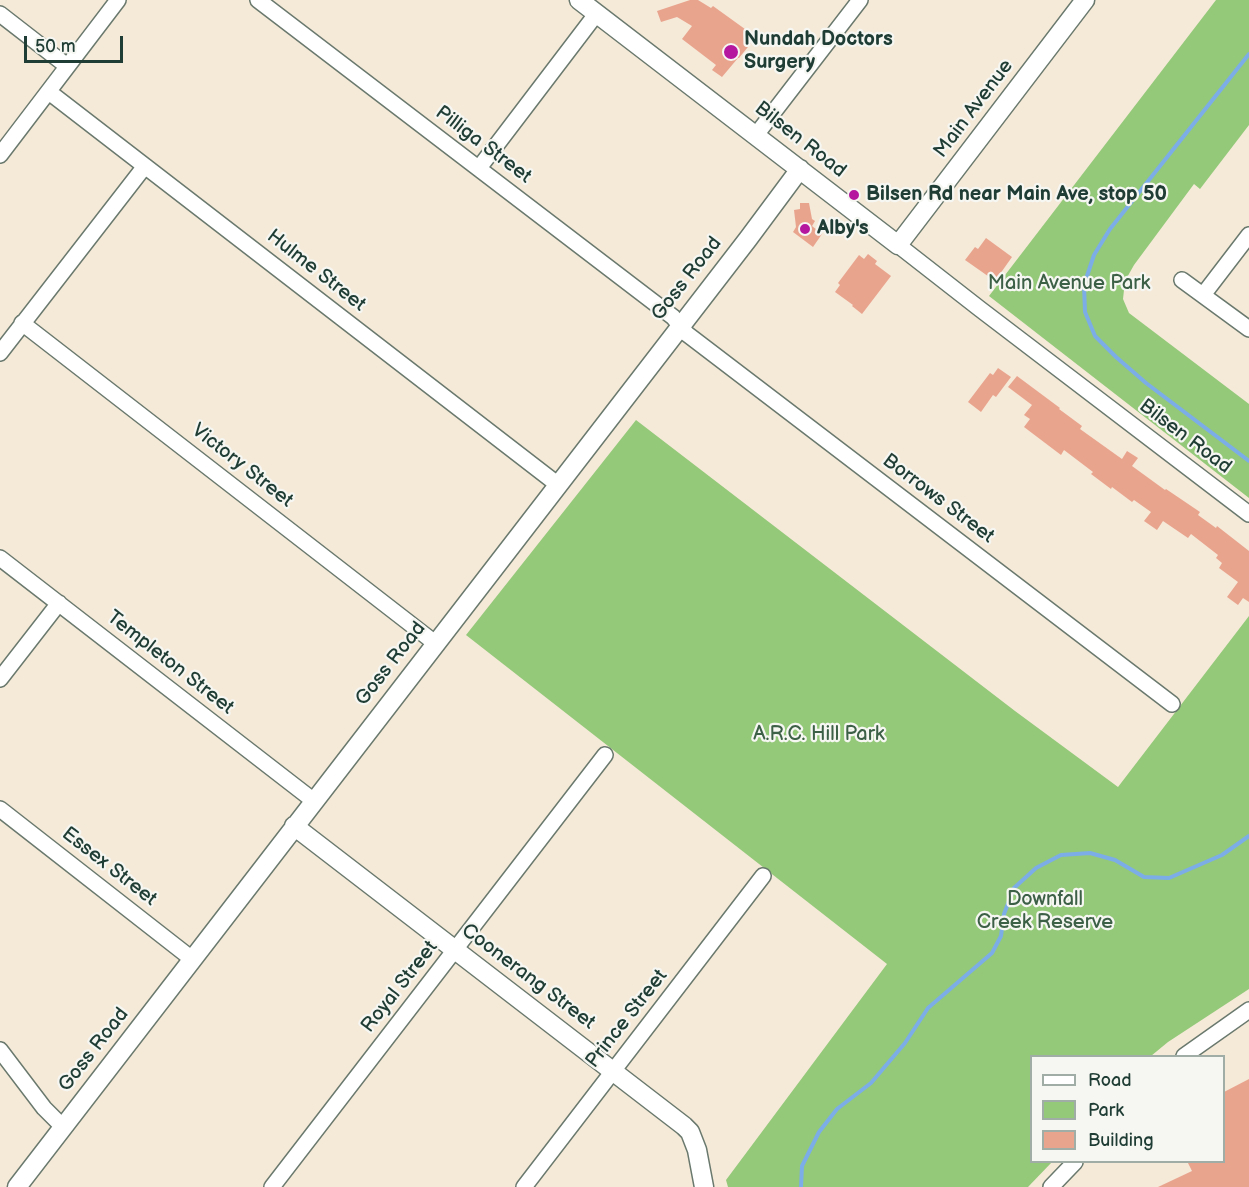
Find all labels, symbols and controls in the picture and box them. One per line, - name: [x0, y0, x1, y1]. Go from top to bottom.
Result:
- scale bar: [27, 24, 126, 62]
- place label: Nundah Doctors Surgery: [744, 28, 893, 75]
- text: 50 m: [35, 36, 76, 57]
- marker: Nundah Doctors Surgery: [722, 43, 740, 61]
- street label: Main Avenue: [929, 55, 1019, 163]
- street label: Bilsen Road: [749, 97, 851, 183]
- street label: Pilliga Street: [430, 101, 536, 189]
- place label: Bilsen Rd near Main Ave, stop 50: [866, 183, 1167, 207]
- marker: Bilsen Rd near Main Ave, stop 50: [847, 188, 861, 202]
- place label: Alby's: [817, 217, 869, 241]
- marker: Alby's: [798, 222, 812, 236]
- street label: Hulme Street: [262, 225, 370, 317]
- street label: Goss Road: [647, 232, 727, 326]
- park label: Main Avenue Park: [988, 272, 1150, 296]
- street label: Bilsen Road: [1134, 394, 1236, 480]
- street label: Victory Street: [186, 419, 298, 513]
- street label: Borrows Street: [877, 449, 999, 549]
- street label: Templeton Street: [102, 606, 238, 720]
- street label: Goss Road: [351, 617, 431, 711]
- park label: A.R.C. Hill Park: [753, 723, 885, 747]
- street label: Essex Street: [57, 822, 161, 912]
- park label: Downfall Creek Reserve: [977, 888, 1113, 935]
- street label: Coonerang Street: [456, 919, 600, 1035]
- street label: Royal Street: [357, 936, 443, 1038]
- street label: Prince Street: [581, 965, 673, 1073]
- street label: Goss Road: [54, 1003, 134, 1097]
- legend: [1030, 1055, 1225, 1163]
- text: Road: [1088, 1070, 1132, 1091]
- text: Park: [1088, 1100, 1124, 1121]
- text: Building: [1088, 1130, 1154, 1151]

